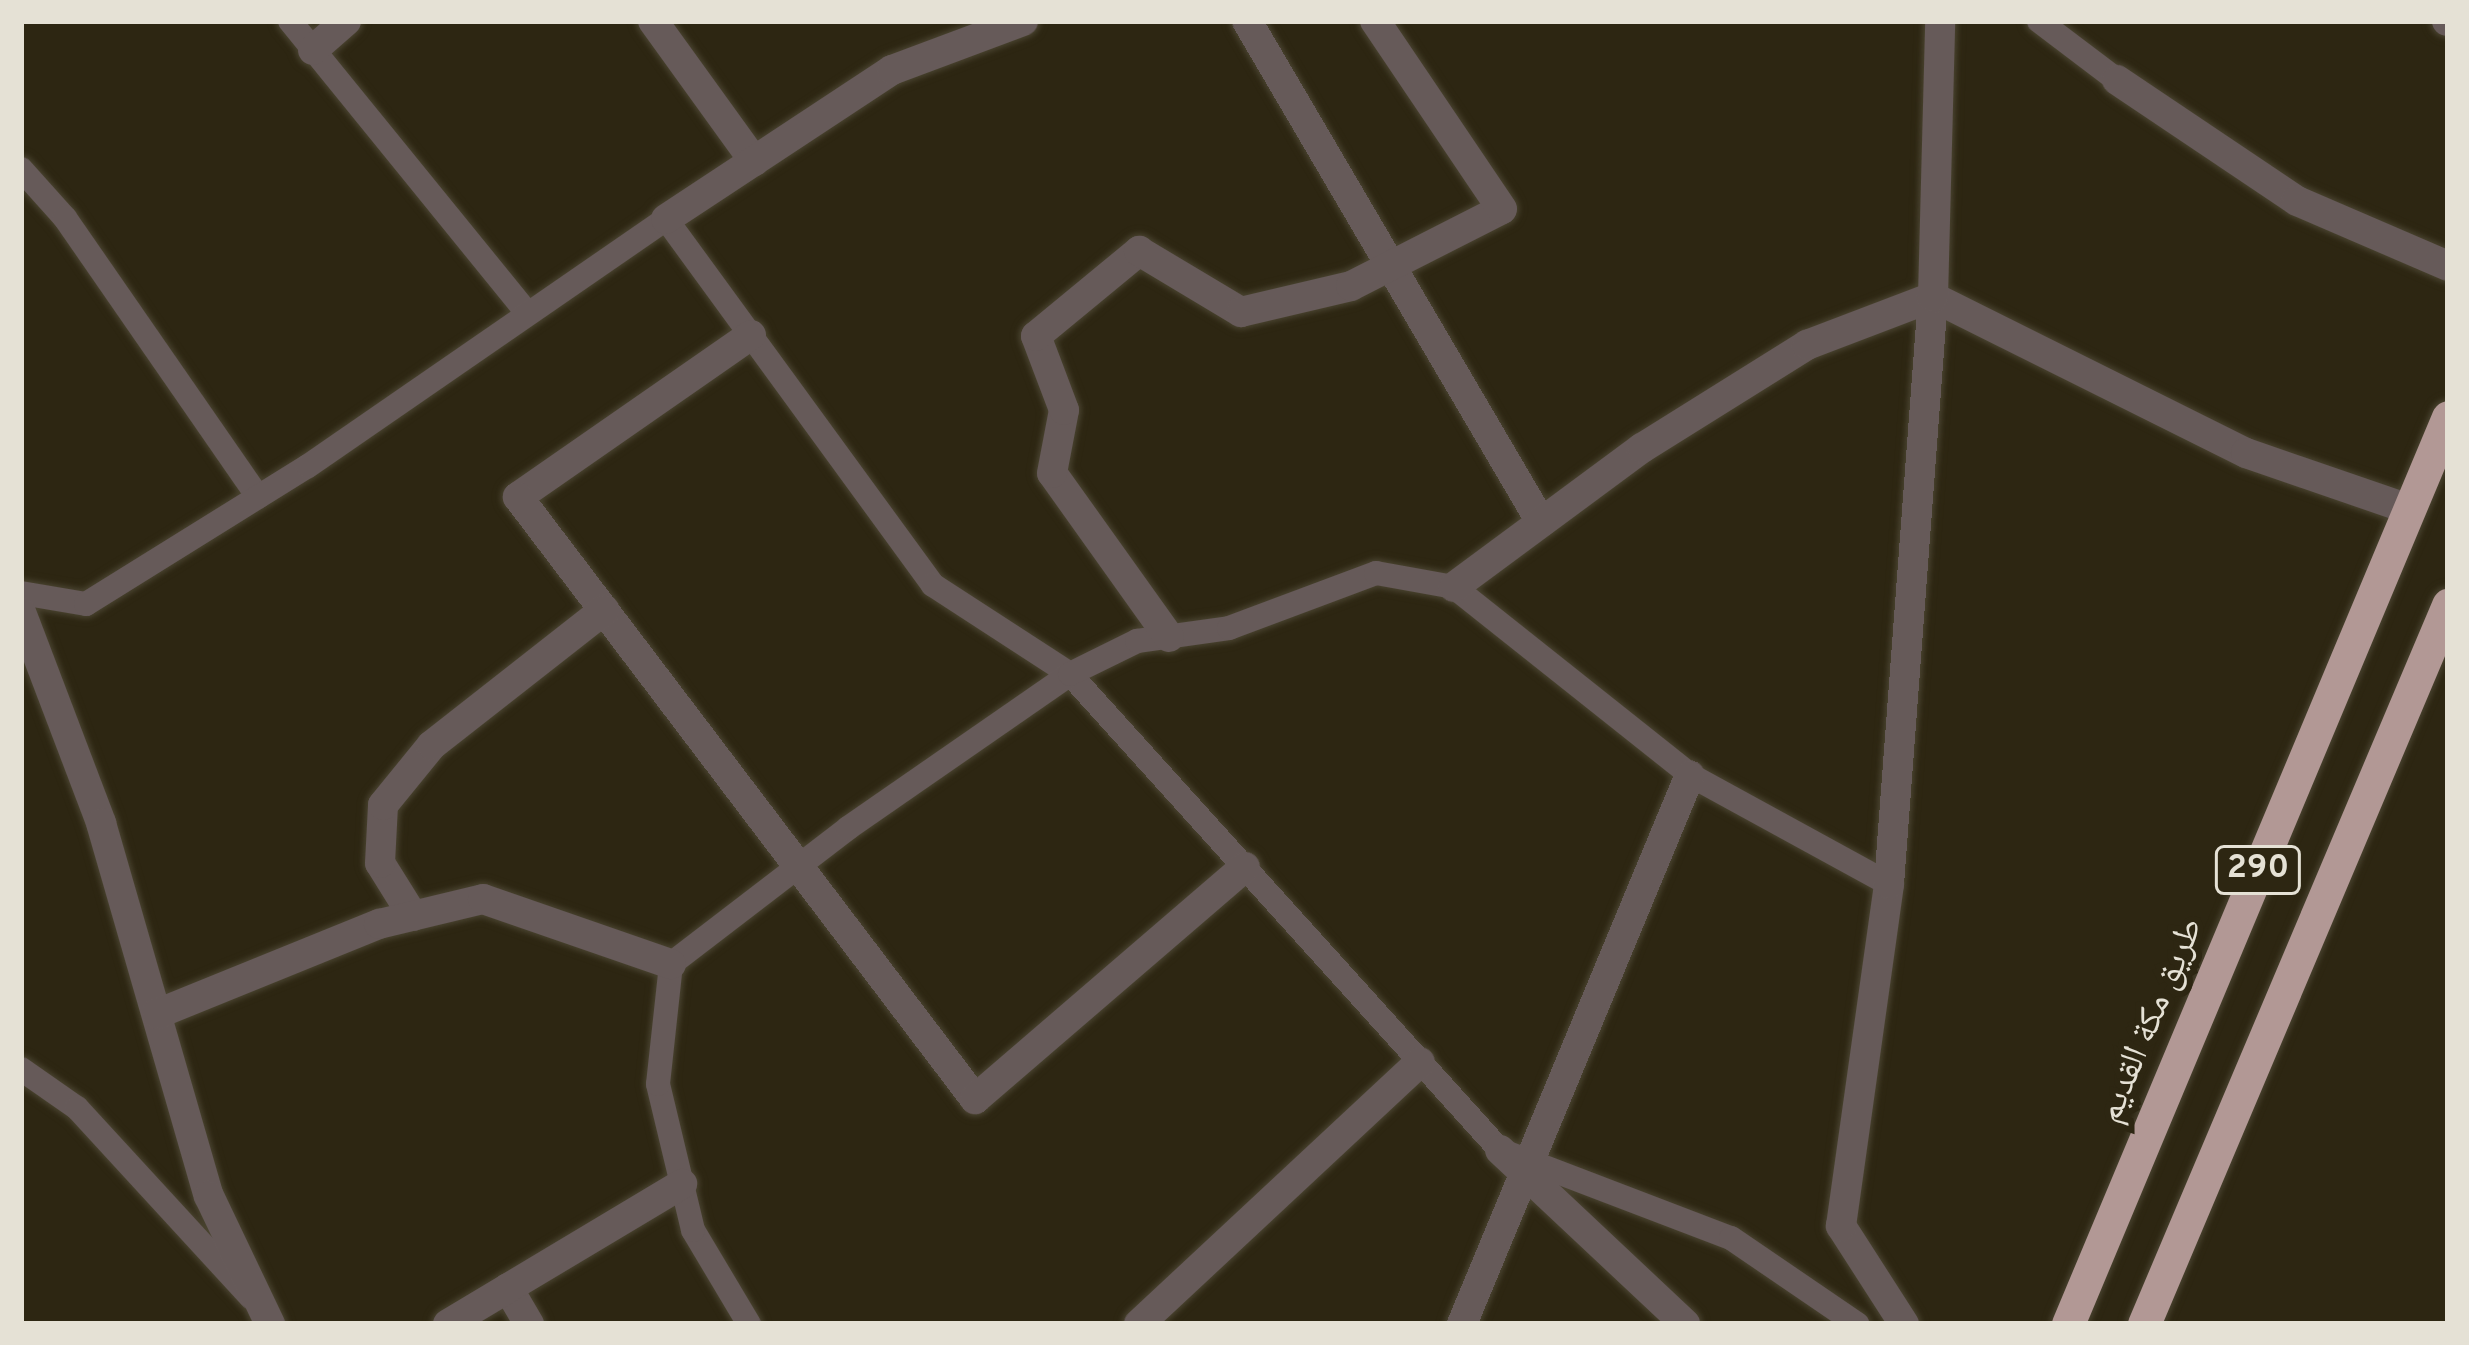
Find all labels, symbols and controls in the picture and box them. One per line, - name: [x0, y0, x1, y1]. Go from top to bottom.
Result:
- road number: 290: [2213, 843, 2303, 897]
- street label: طريق مكة القديم: [2089, 912, 2215, 1130]

